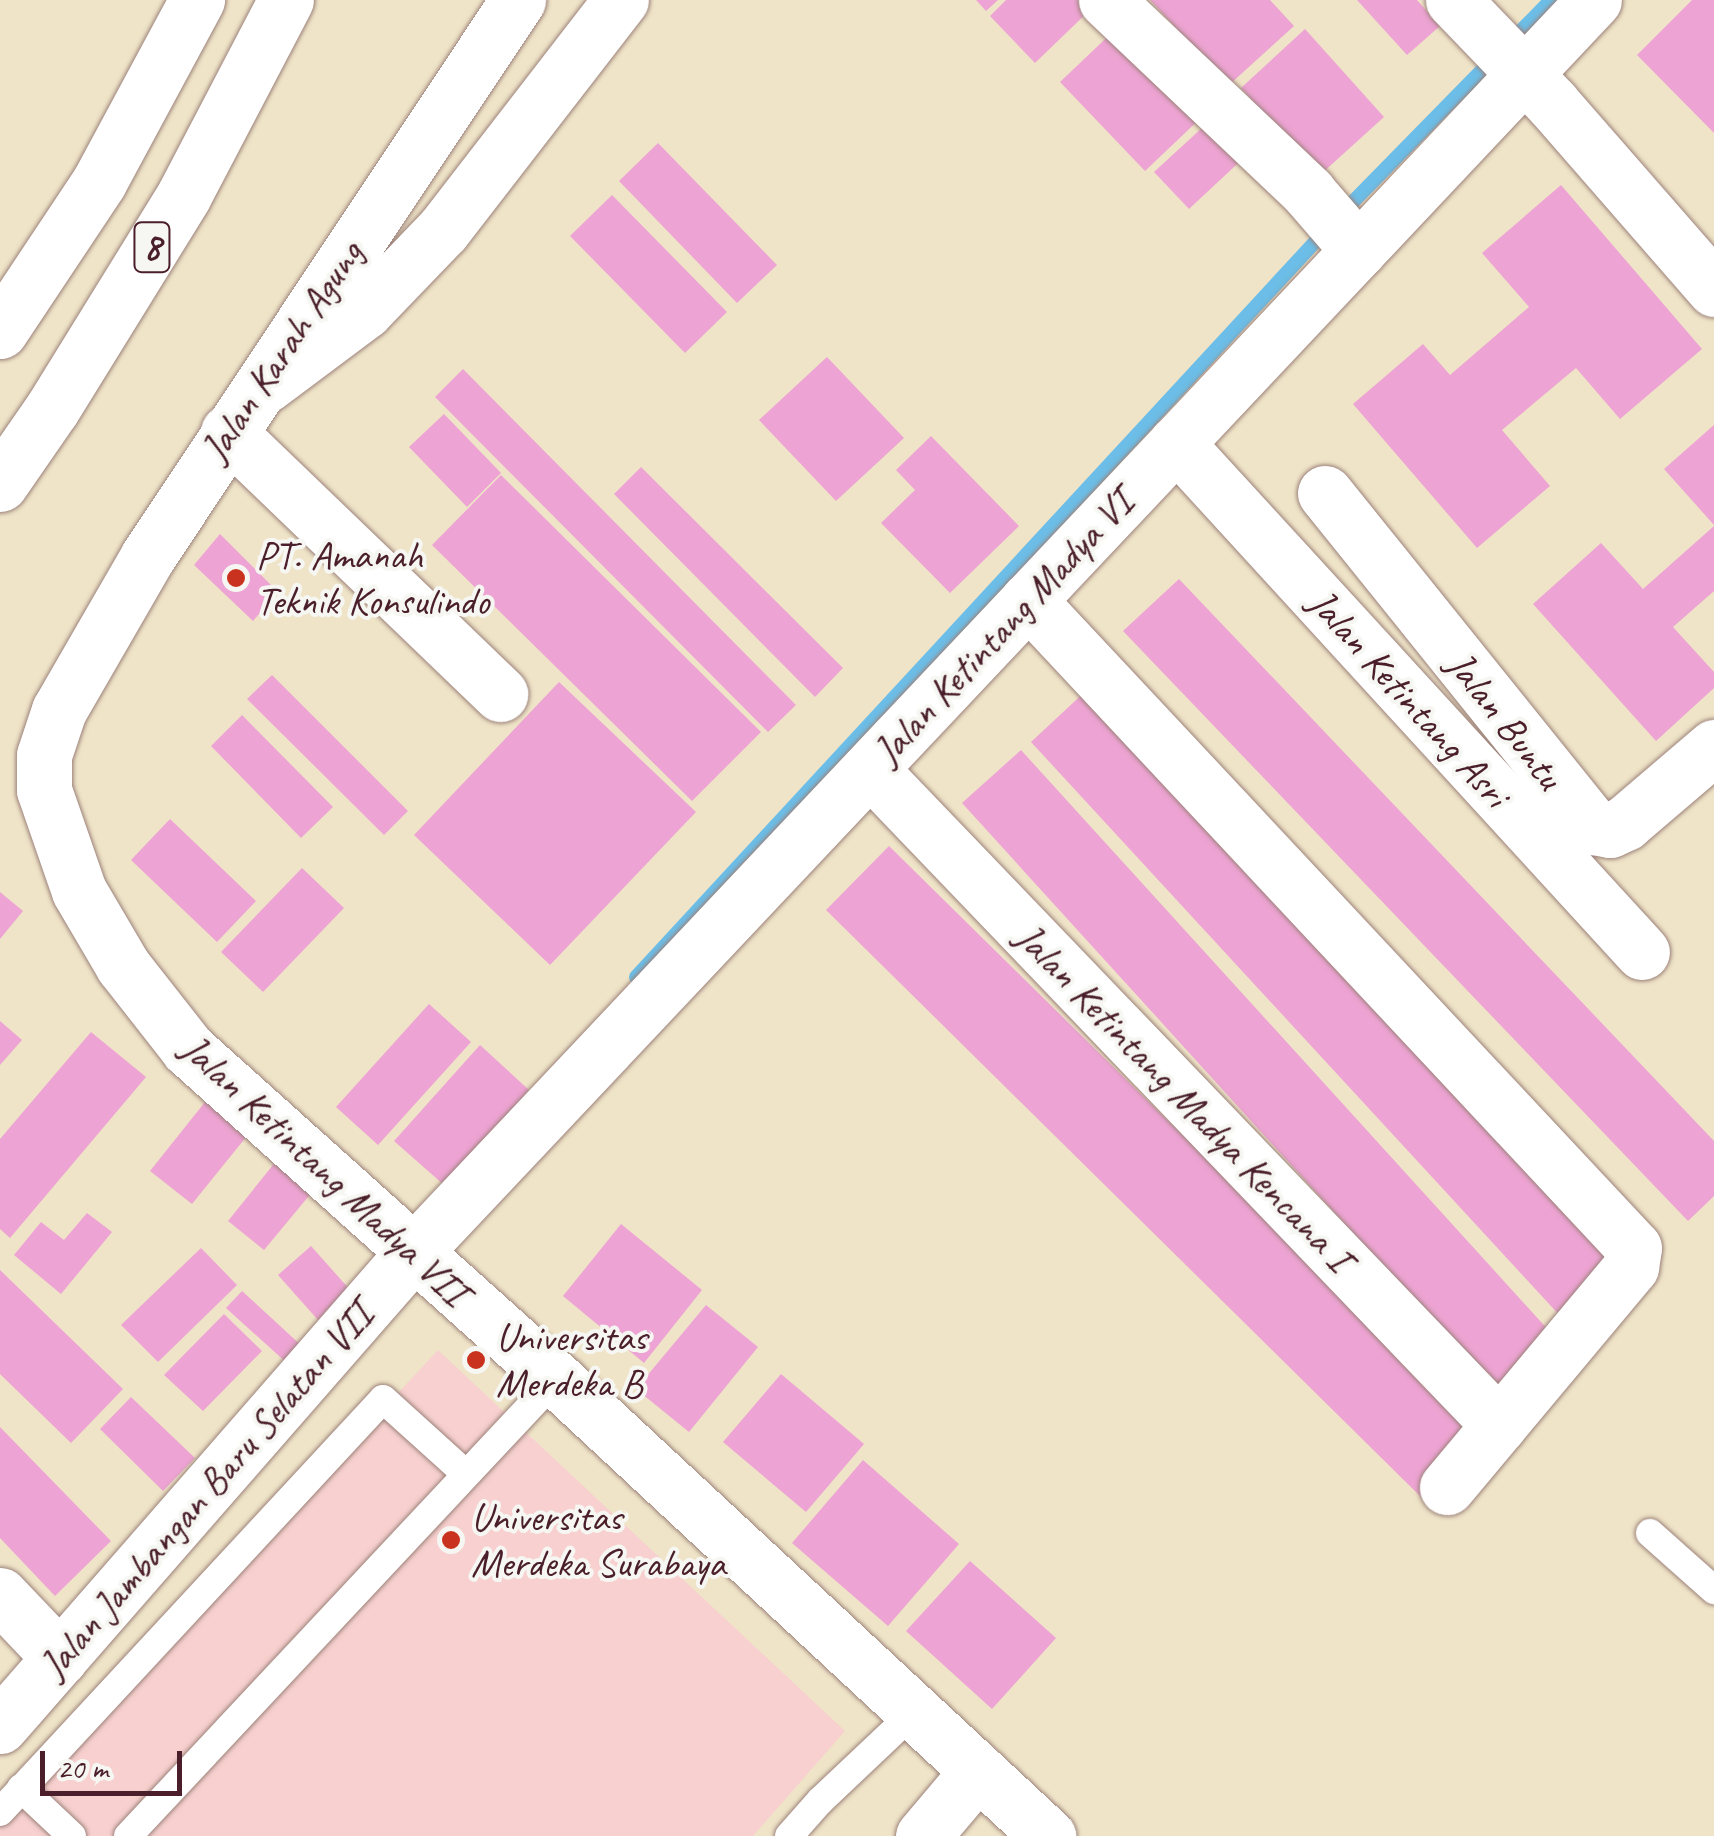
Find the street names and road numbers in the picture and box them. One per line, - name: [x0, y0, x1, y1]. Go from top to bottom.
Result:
- road number: 8: [132, 214, 172, 280]
- street label: Jalan Karah Agung: [191, 232, 373, 470]
- street label: Jalan Ketintang Madya VI: [863, 480, 1143, 774]
- street label: Jalan Ketintang Asri: [1299, 579, 1519, 817]
- street label: Jalan Buntu: [1436, 642, 1574, 798]
- street label: Jalan Ketintang Madya Kencana I: [1006, 914, 1362, 1280]
- street label: Jalan Ketintang Madya VII: [171, 1025, 479, 1315]
- street label: Jalan Jambangan Baru Selatan VII: [29, 1292, 383, 1688]

